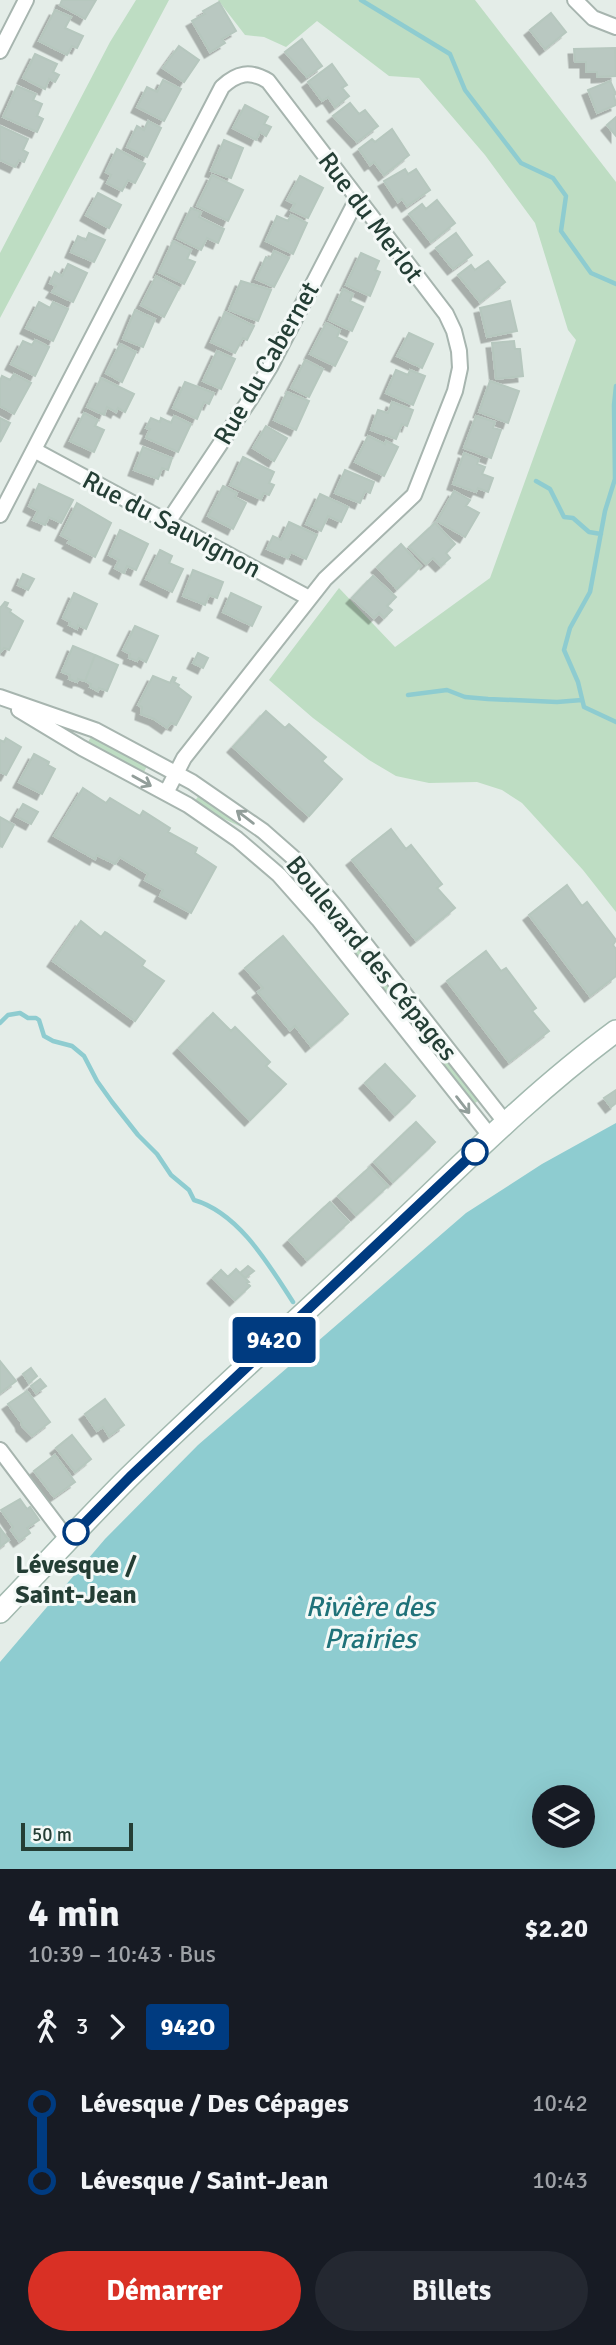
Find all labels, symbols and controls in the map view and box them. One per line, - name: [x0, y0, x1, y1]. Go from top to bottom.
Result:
- street label: Rue du Merlot: [311, 146, 430, 289]
- street label: Rue du Cabernet: [207, 276, 326, 451]
- street label: Rue du Sauvignon: [77, 464, 266, 585]
- one-way arrow: [131, 775, 152, 788]
- one-way arrow: [236, 810, 255, 825]
- street label: Boulevard des Cépages: [279, 850, 464, 1068]
- one-way arrow: [456, 1096, 471, 1114]
- unlabelled marker: [462, 1139, 488, 1165]
- line badge: 942O: [225, 1317, 323, 1363]
- text: 942O: [247, 1325, 301, 1355]
- marker: Lévesque / Saint-Jean: [63, 1519, 89, 1545]
- place label: Lévesque / Saint-Jean: [15, 1549, 137, 1611]
- water label: Rivière des Prairies: [305, 1590, 437, 1656]
- map controls: [532, 1785, 595, 1848]
- button: layers: [532, 1785, 595, 1848]
- scale bar: [21, 1820, 133, 1852]
- text: 50 m: [32, 1823, 72, 1847]
- text: 4 min: [28, 1890, 120, 1937]
- text: $2.20: [524, 1913, 588, 1945]
- text: 10:39 – 10:43 · Bus: [28, 1940, 216, 1969]
- icon: walk: [28, 2008, 66, 2046]
- icon: forward: [98, 2008, 136, 2046]
- text: 3: [76, 2012, 88, 2041]
- text: 942O: [160, 2012, 215, 2042]
- text: Lévesque / Des Cépages: [80, 2088, 349, 2120]
- text: 10:42: [532, 2089, 588, 2118]
- text: Lévesque / Saint-Jean: [80, 2165, 329, 2197]
- text: 10:43: [532, 2166, 588, 2195]
- button: Démarrer: [28, 2251, 301, 2331]
- button: Billets: [315, 2251, 588, 2331]

